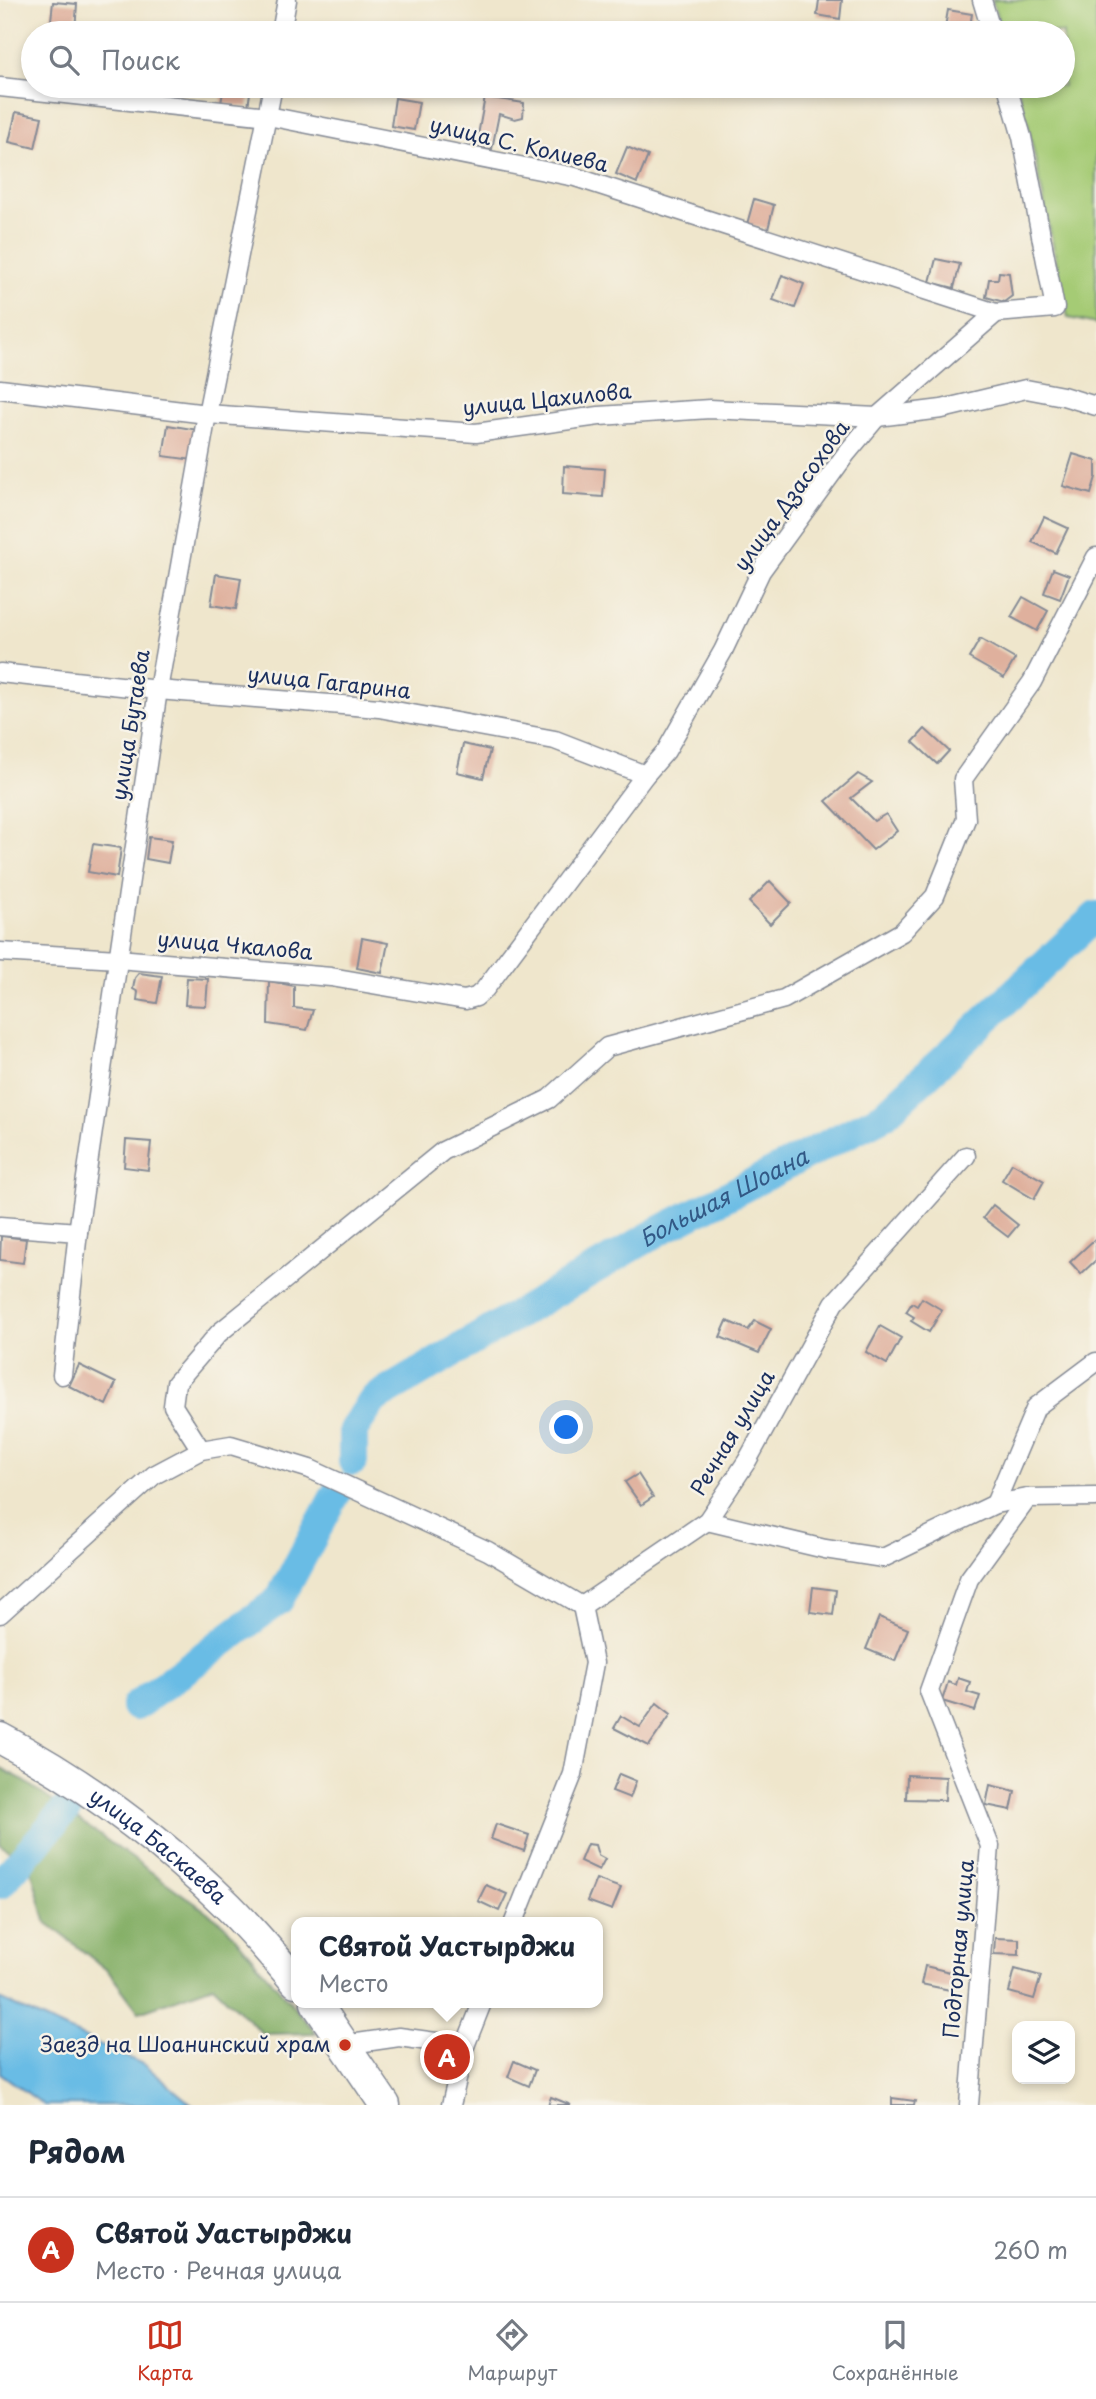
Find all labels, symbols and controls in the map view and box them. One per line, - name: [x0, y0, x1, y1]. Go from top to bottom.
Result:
- search box: [21, 21, 1075, 98]
- text: Поиск: [101, 40, 180, 79]
- icon: search: [45, 41, 83, 79]
- street label: улица С. Колиева: [427, 107, 612, 179]
- street label: улица Цахилова: [461, 373, 633, 423]
- street label: улица Дзасохова: [724, 413, 856, 577]
- street label: улица Бутаева: [101, 647, 157, 803]
- street label: улица Гагарина: [246, 657, 413, 706]
- street label: улица Чкалова: [156, 921, 314, 967]
- water label: Большая Шоана: [632, 1138, 814, 1255]
- street label: Речная улица: [681, 1362, 782, 1501]
- your location: [549, 1410, 583, 1444]
- street label: улица Баскаева: [84, 1779, 235, 1911]
- street label: Подгорная улица: [933, 1857, 981, 2040]
- popup: [291, 1917, 603, 2008]
- text: Святой Уастырджи: [318, 1926, 576, 1965]
- text: Место: [318, 1965, 388, 2000]
- map controls: [1012, 2021, 1075, 2084]
- button: layers: [1012, 2021, 1075, 2084]
- place label: Заезд на Шоанинский храм: [41, 2027, 331, 2059]
- pin: A: [424, 2031, 470, 2083]
- marker: Заезд на Шоанинский храм: [337, 2037, 353, 2053]
- text: Рядом: [28, 2128, 126, 2173]
- text: Святой Уастырджи: [95, 2213, 352, 2252]
- text: A: [42, 2232, 60, 2267]
- text: 260 m: [993, 2232, 1068, 2267]
- text: Место · Речная улица: [95, 2252, 341, 2287]
- tab: Карта: [137, 2316, 193, 2386]
- tab: Маршрут: [467, 2316, 557, 2386]
- tab: Сохранённые: [832, 2316, 959, 2386]

